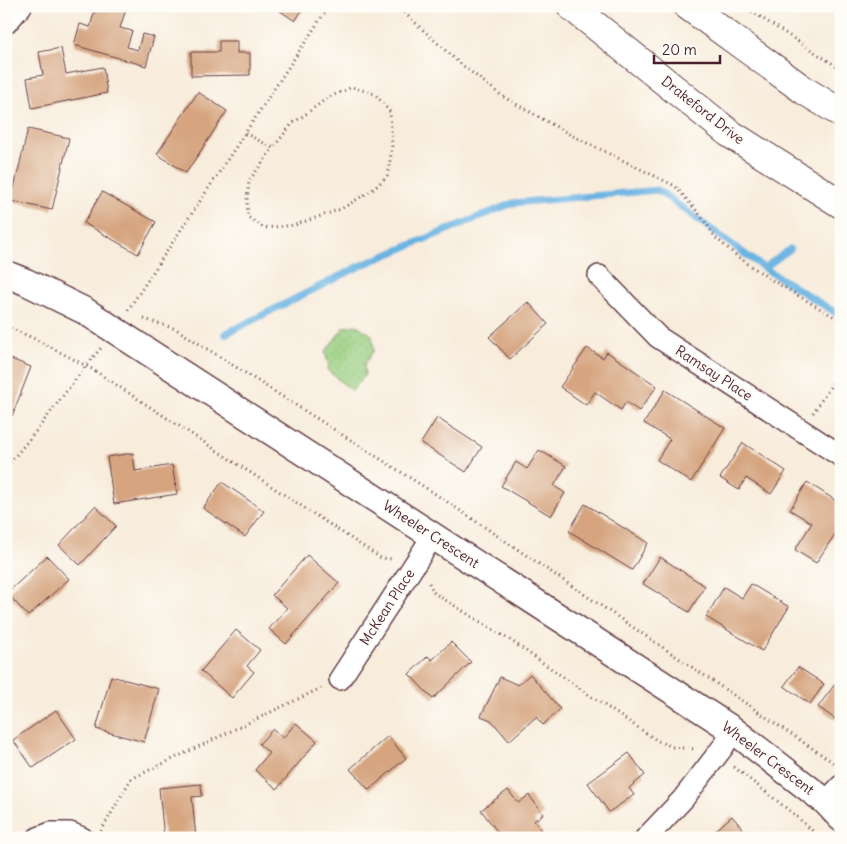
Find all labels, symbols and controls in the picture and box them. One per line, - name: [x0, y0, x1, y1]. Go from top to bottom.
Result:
- scale bar: [654, 32, 721, 64]
- text: 20 m: [662, 40, 697, 59]
- street label: Drakeford Drive: [658, 72, 748, 148]
- street label: Ramsay Place: [672, 341, 756, 405]
- street label: Wheeler Crescent: [380, 496, 483, 572]
- street label: McKean Place: [356, 565, 418, 649]
- street label: Wheeler Crescent: [718, 717, 818, 799]

